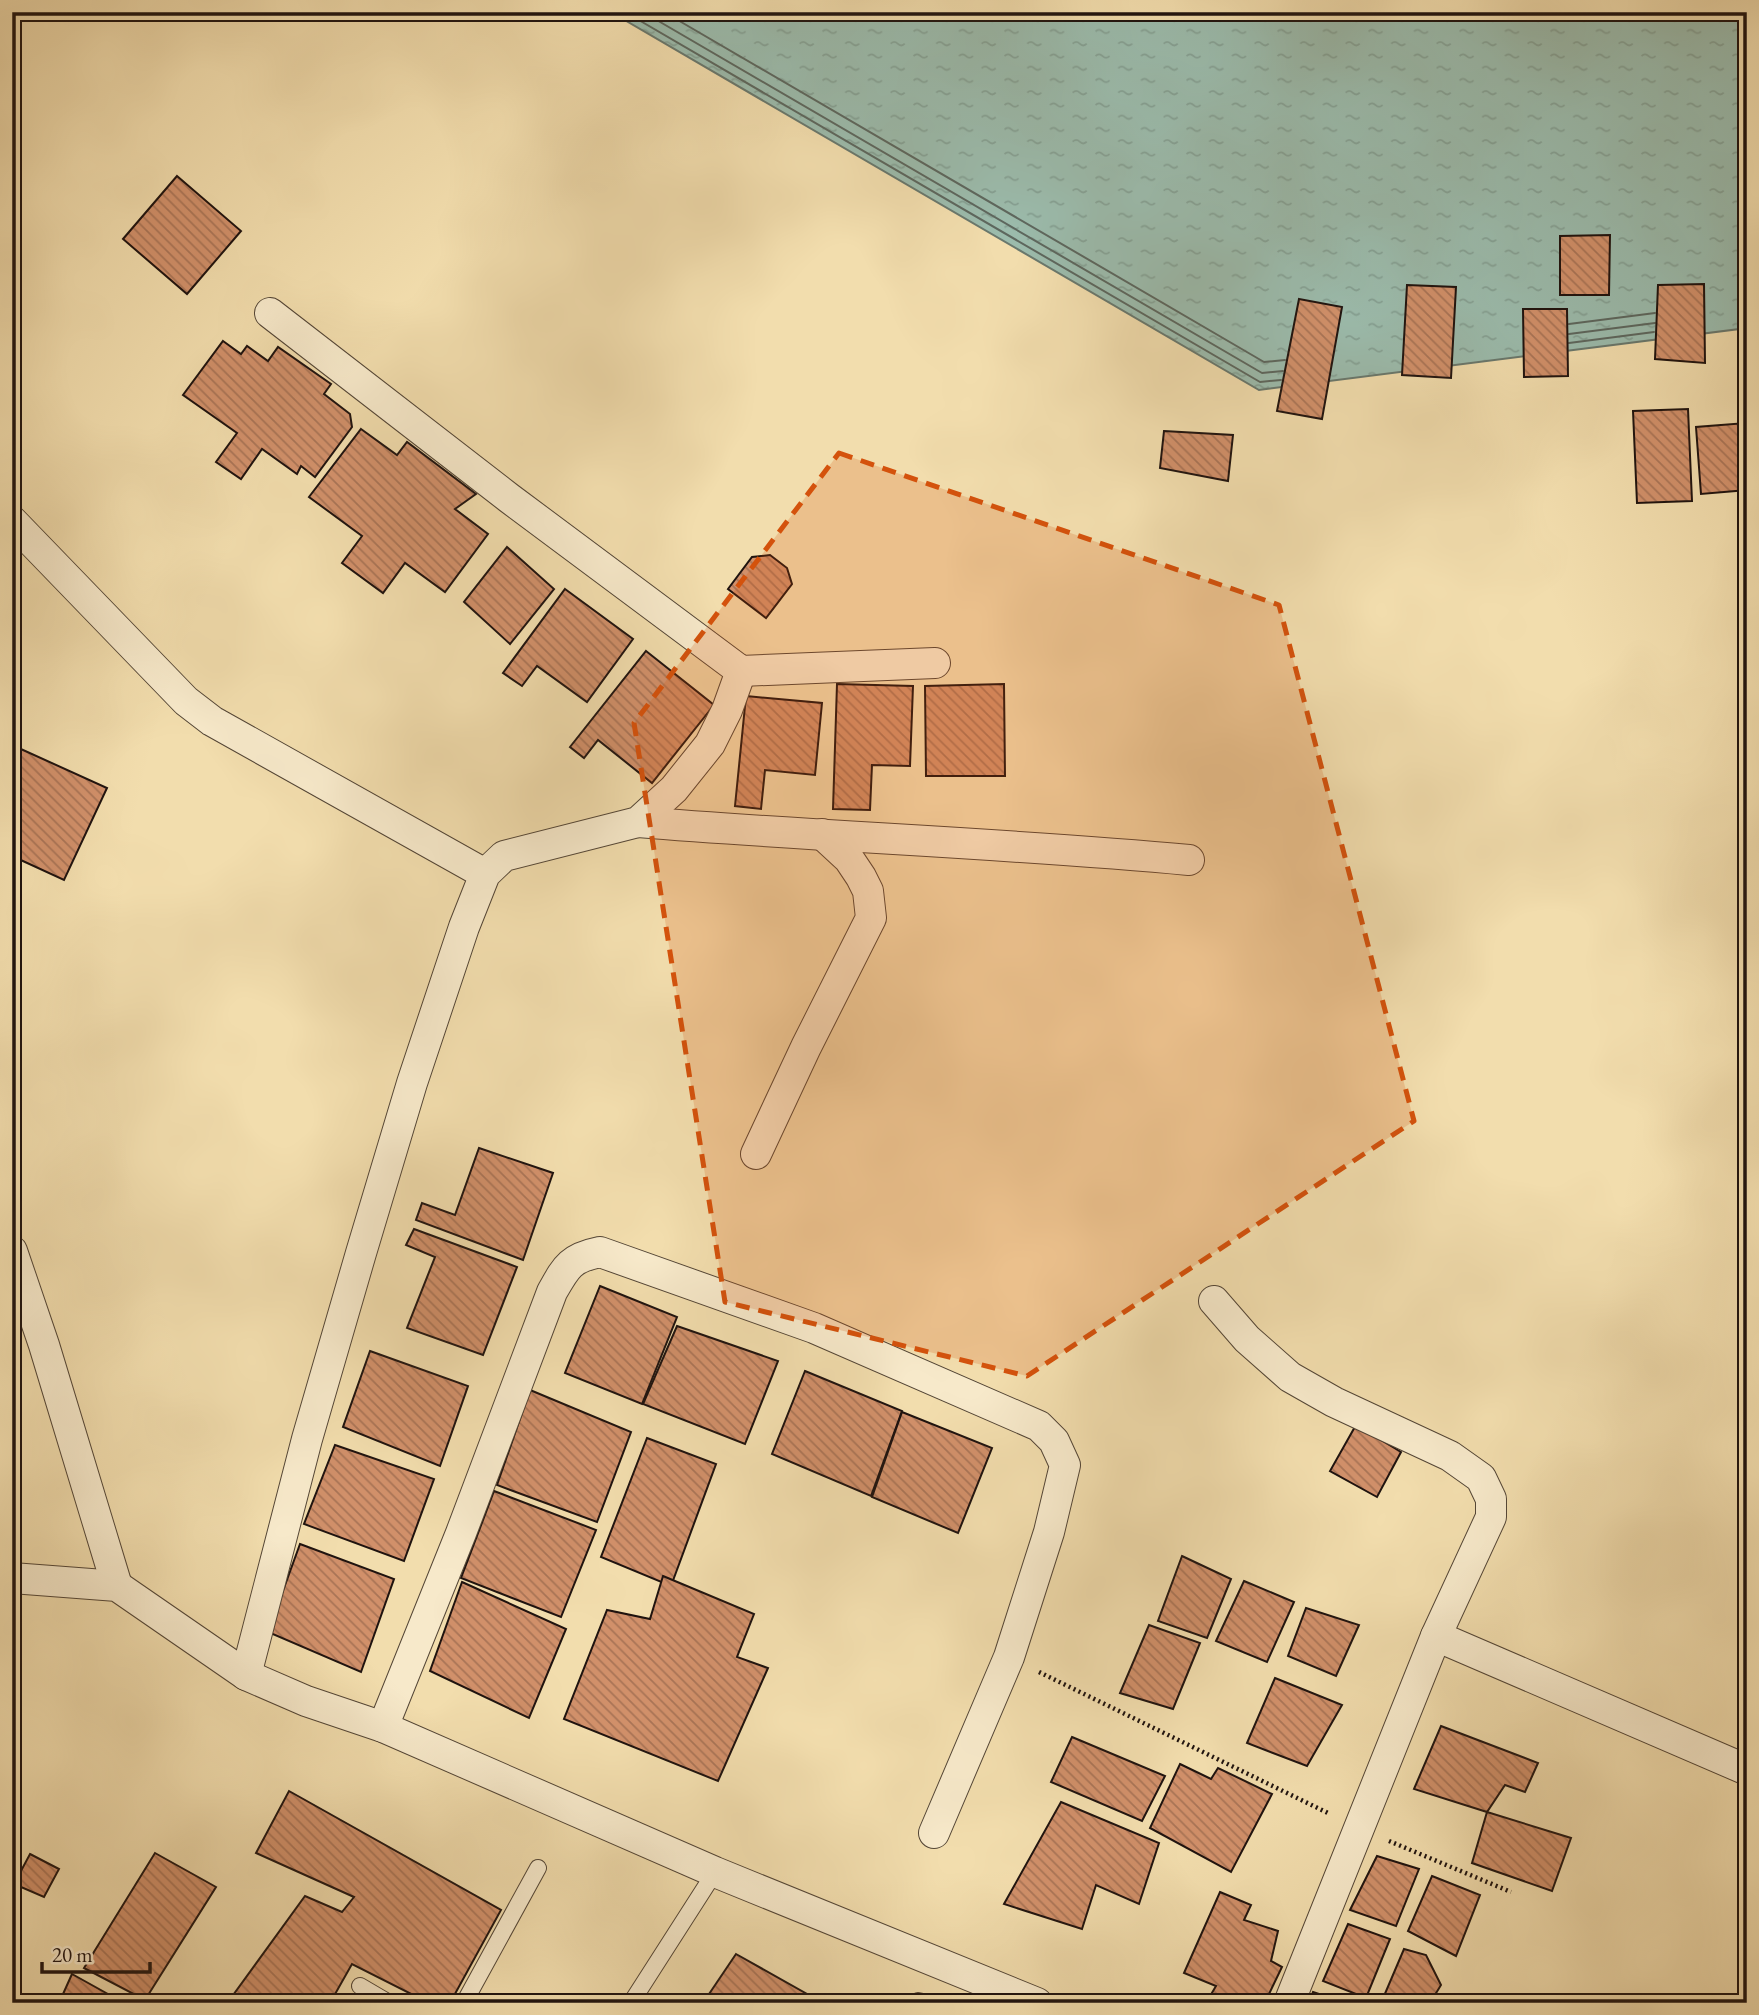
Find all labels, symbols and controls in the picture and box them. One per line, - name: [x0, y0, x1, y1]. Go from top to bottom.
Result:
- scale bar: [42, 1931, 150, 1975]
- text: 20 m: [52, 1941, 93, 1968]

